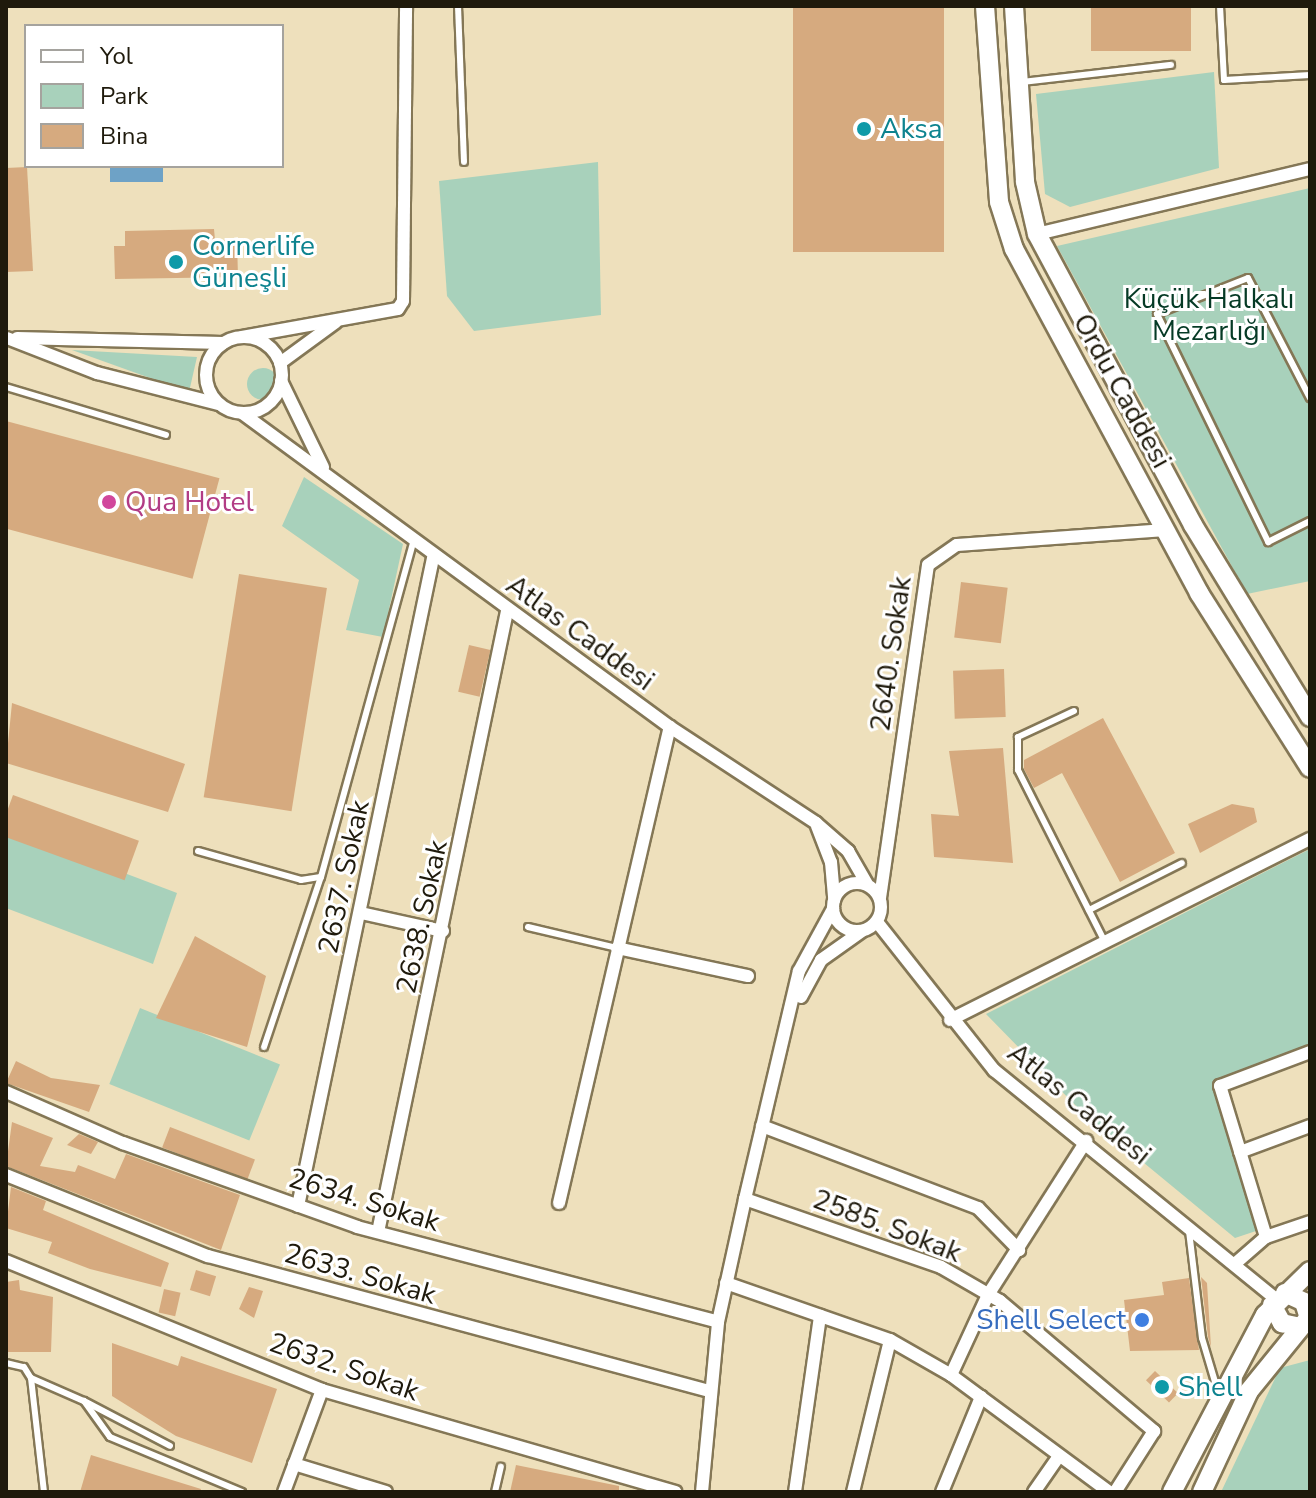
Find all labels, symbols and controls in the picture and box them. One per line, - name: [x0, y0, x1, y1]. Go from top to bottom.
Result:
- legend: [24, 24, 284, 168]
- text: Yol: [100, 40, 133, 72]
- text: Park: [100, 80, 148, 112]
- place label: Aksa: [880, 112, 942, 146]
- text: Bina: [100, 120, 148, 152]
- marker: Aksa: [855, 120, 873, 138]
- place label: Cornerlife Güneşli: [192, 229, 315, 295]
- marker: Cornerlife Güneşli: [167, 253, 185, 271]
- park label: Küçük Halkalı Mezarlığı: [1124, 282, 1294, 348]
- street label: Ordu Caddesi: [1066, 308, 1178, 474]
- place label: Qua Hotel: [125, 485, 254, 519]
- marker: Qua Hotel: [100, 493, 118, 511]
- street label: Atlas Caddesi: [500, 568, 660, 698]
- street label: 2640. Sokak: [863, 574, 919, 734]
- street label: 2637. Sokak: [311, 797, 377, 957]
- street label: 2638. Sokak: [389, 837, 455, 997]
- street label: Atlas Caddesi: [1001, 1036, 1157, 1172]
- street label: 2634. Sokak: [284, 1161, 444, 1239]
- street label: 2585. Sokak: [808, 1182, 966, 1270]
- street label: 2633. Sokak: [280, 1236, 440, 1312]
- place label: Shell Select: [976, 1303, 1126, 1337]
- marker: Shell Select: [1133, 1311, 1151, 1329]
- street label: 2632. Sokak: [265, 1326, 423, 1408]
- place label: Shell: [1178, 1370, 1243, 1404]
- marker: Shell: [1153, 1378, 1171, 1396]

